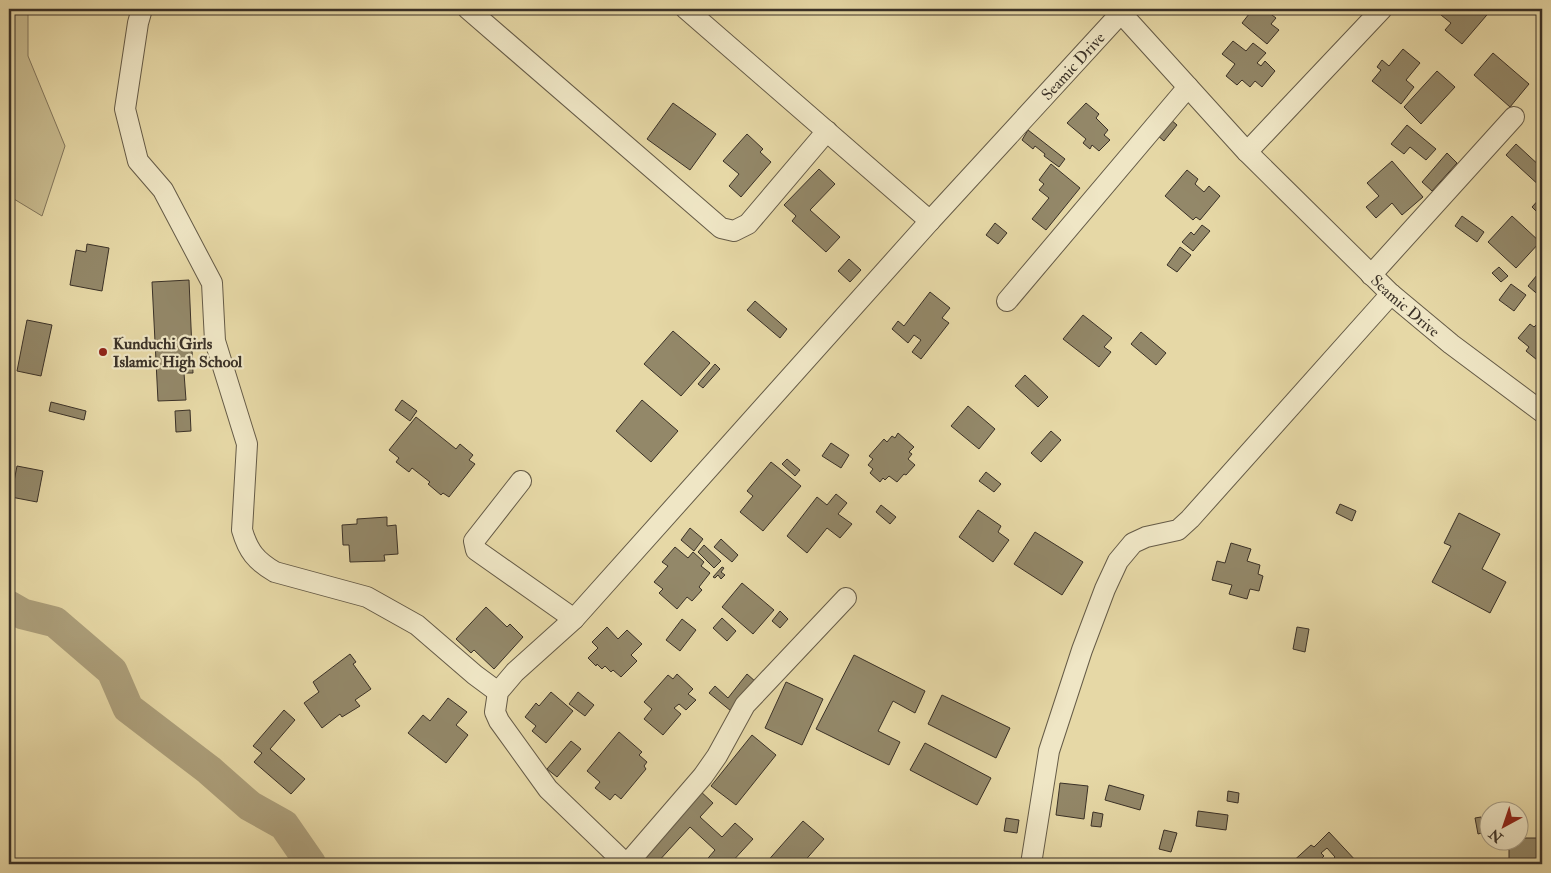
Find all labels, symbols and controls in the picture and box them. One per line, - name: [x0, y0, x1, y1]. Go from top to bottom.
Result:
- street label: Seamic Drive: [1037, 28, 1110, 105]
- street label: Seamic Drive: [1366, 271, 1444, 342]
- place label: Kunduchi Girls Islamic High School: [113, 334, 243, 373]
- marker: Kunduchi Girls Islamic High School: [97, 346, 109, 358]
- north arrow: [1478, 800, 1528, 850]
- text: N: [1485, 825, 1507, 847]

